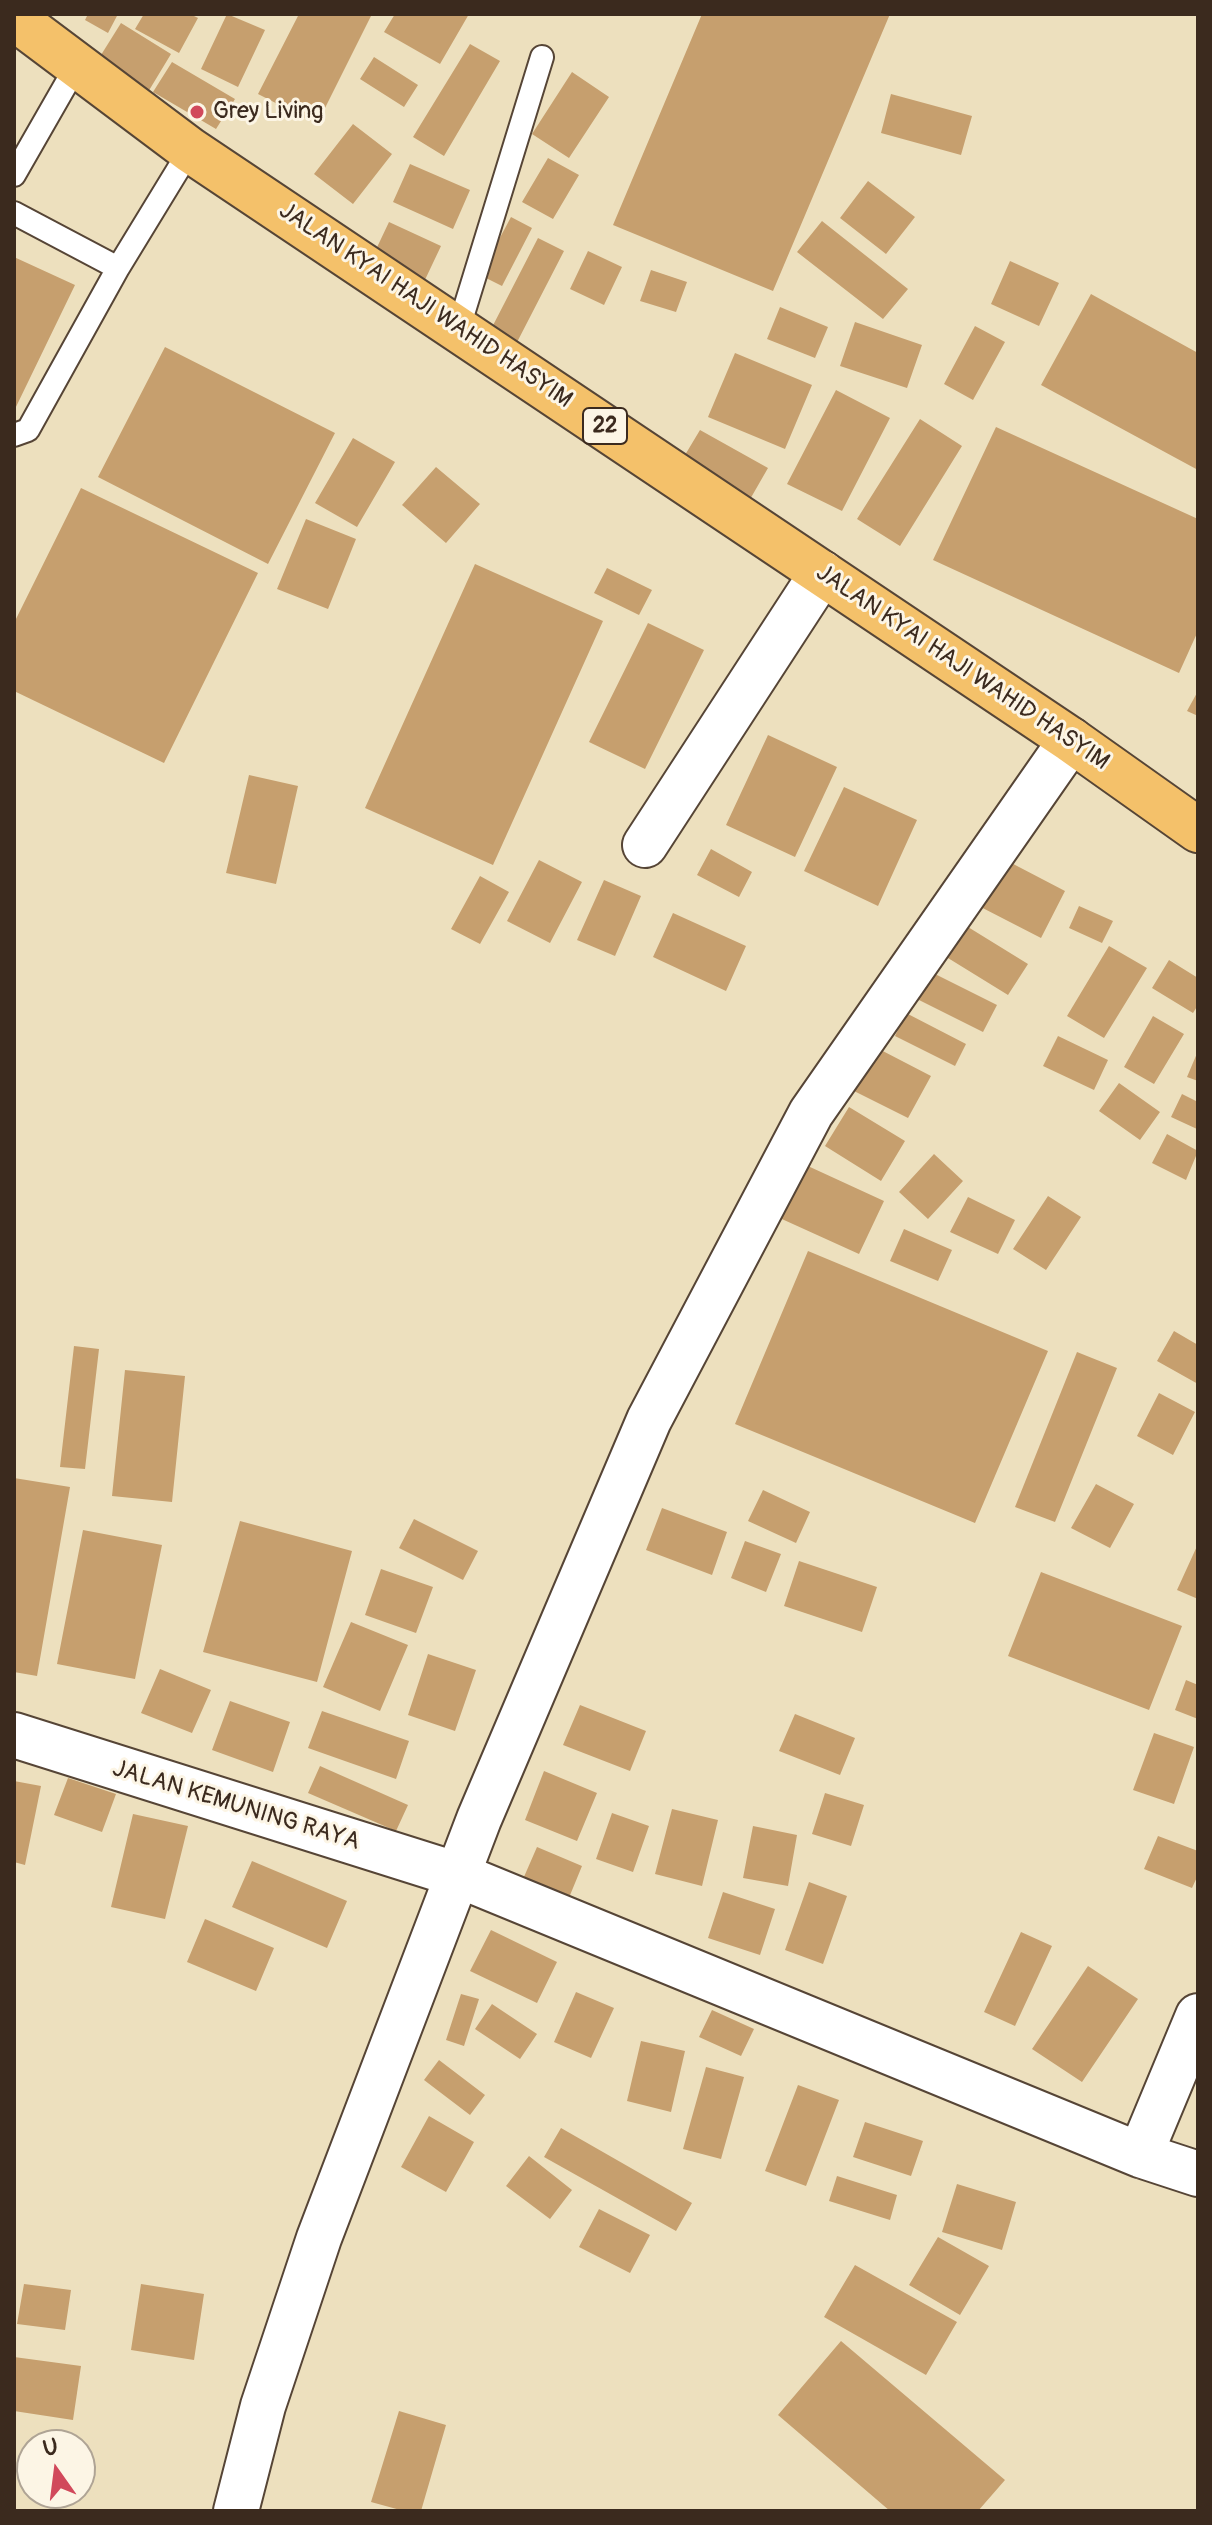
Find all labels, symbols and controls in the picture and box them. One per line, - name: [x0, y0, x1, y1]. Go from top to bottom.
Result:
- place label: Grey Living: [213, 98, 323, 126]
- marker: Grey Living: [188, 103, 206, 121]
- street label: JALAN KYAI HAJI WAHID HASYIM: [273, 197, 577, 415]
- road number: 22: [583, 408, 627, 444]
- street label: JALAN KYAI HAJI WAHID HASYIM: [810, 559, 1114, 777]
- street label: JALAN KEMUNING RAYA: [109, 1755, 363, 1857]
- north arrow: [16, 2429, 96, 2509]
- text: U: [40, 2432, 61, 2463]

